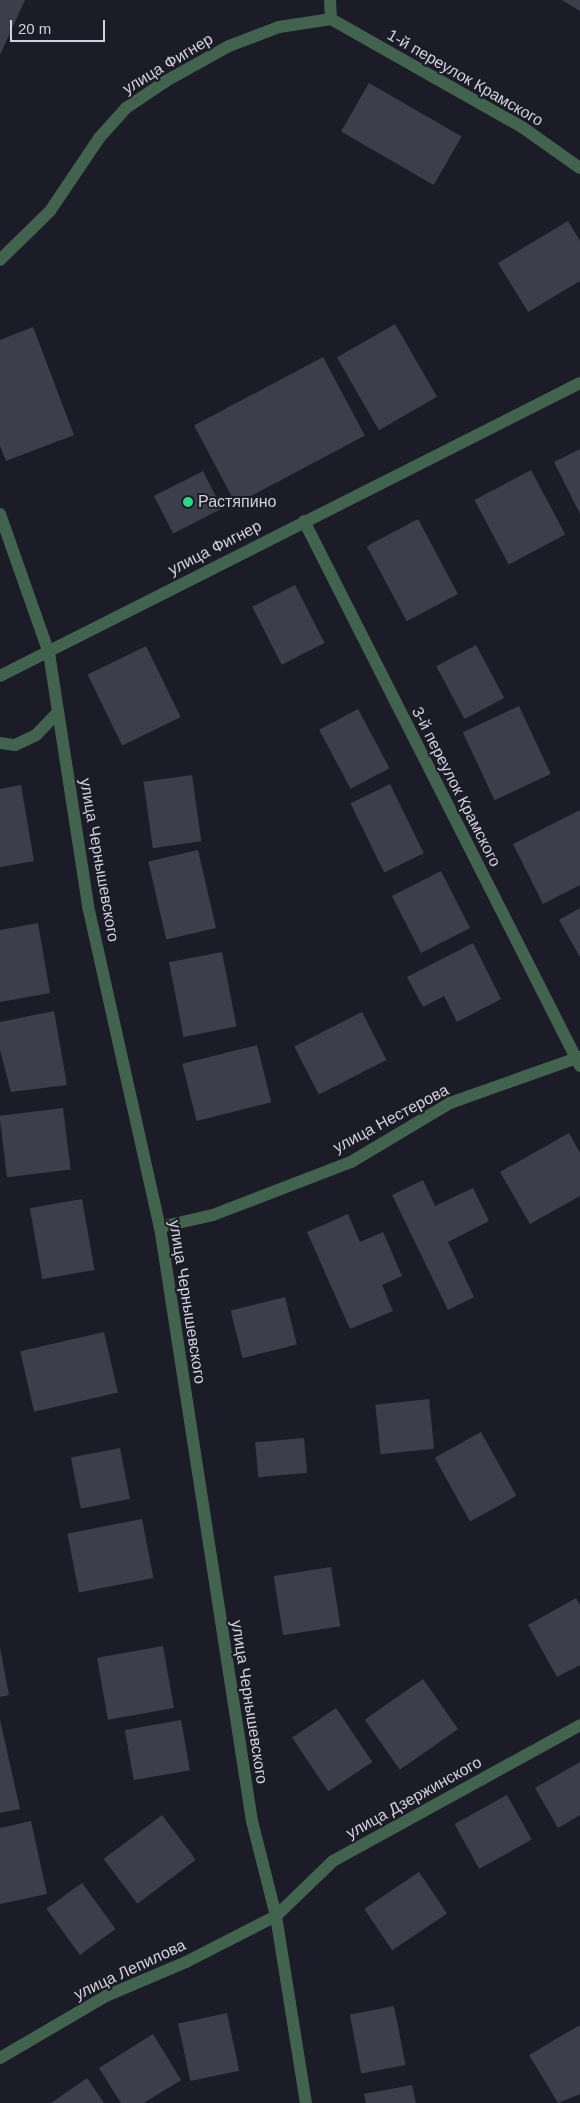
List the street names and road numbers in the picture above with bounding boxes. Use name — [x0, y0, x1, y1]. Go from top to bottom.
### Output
street label: 1-й переулок Крамского — [384, 25, 546, 131]
street label: улица Фигнер — [119, 30, 217, 98]
street label: улица Фигнер — [165, 516, 265, 580]
street label: 3-й переулок Крамского — [407, 704, 505, 870]
street label: улица Чернышевского — [75, 777, 123, 943]
street label: улица Нестерова — [330, 1080, 452, 1158]
street label: улица Чернышевского — [165, 1219, 209, 1385]
street label: улица Чернышевского — [227, 1619, 271, 1785]
street label: улица Дзержинского — [343, 1753, 485, 1843]
street label: улица Лепилова — [71, 1936, 189, 2004]

